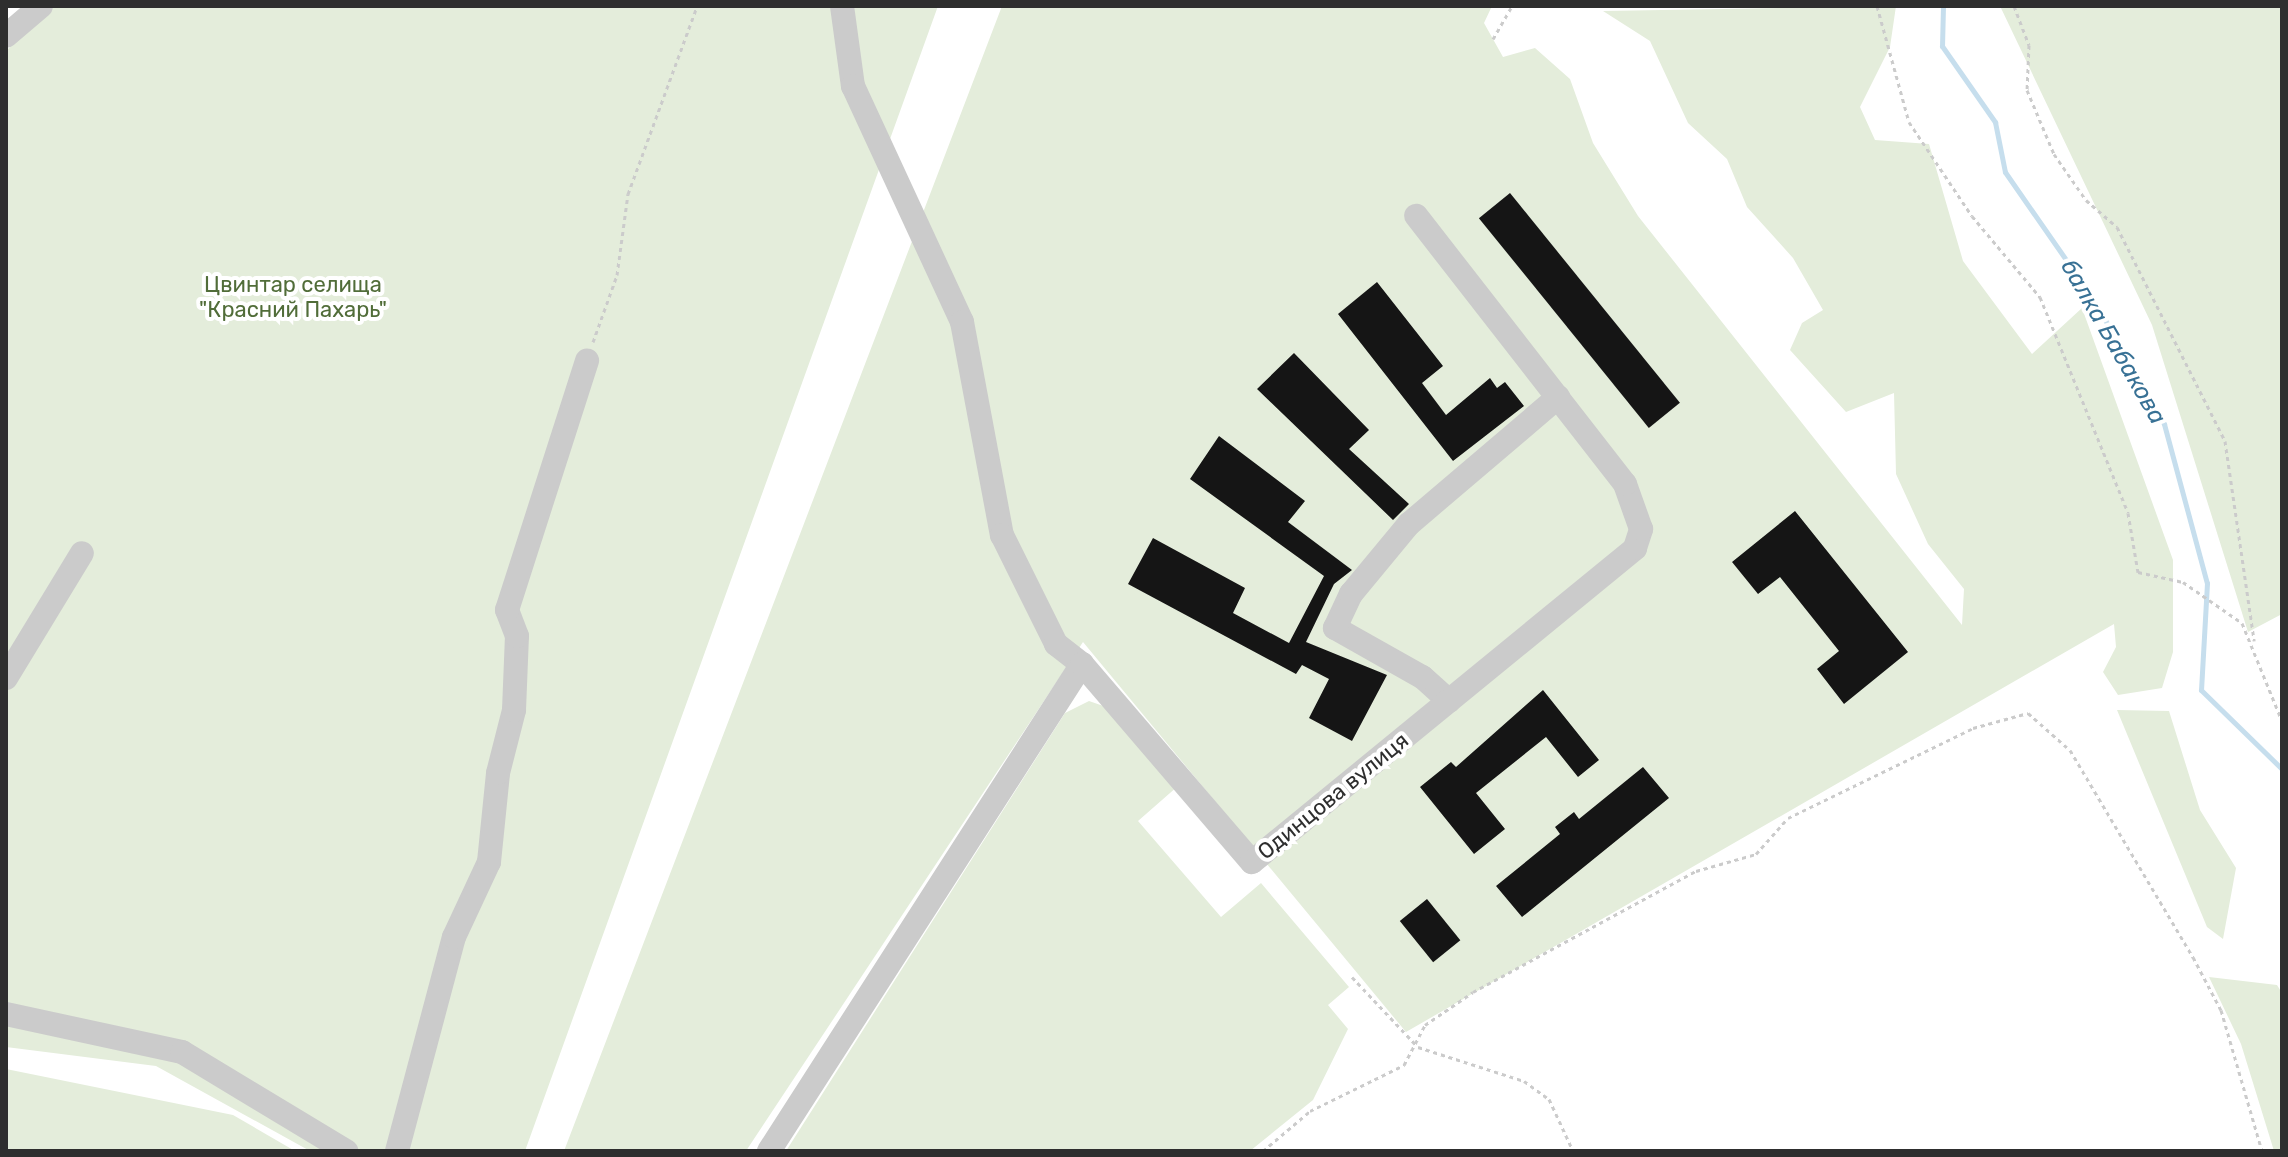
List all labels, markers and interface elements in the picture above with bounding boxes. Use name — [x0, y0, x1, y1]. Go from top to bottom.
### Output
water label: балка Бабакова — [2054, 255, 2172, 429]
park label: Цвинтар селища "Красний Пахарь" — [199, 271, 387, 322]
street label: Одинцова вулиця — [1252, 727, 1414, 865]

